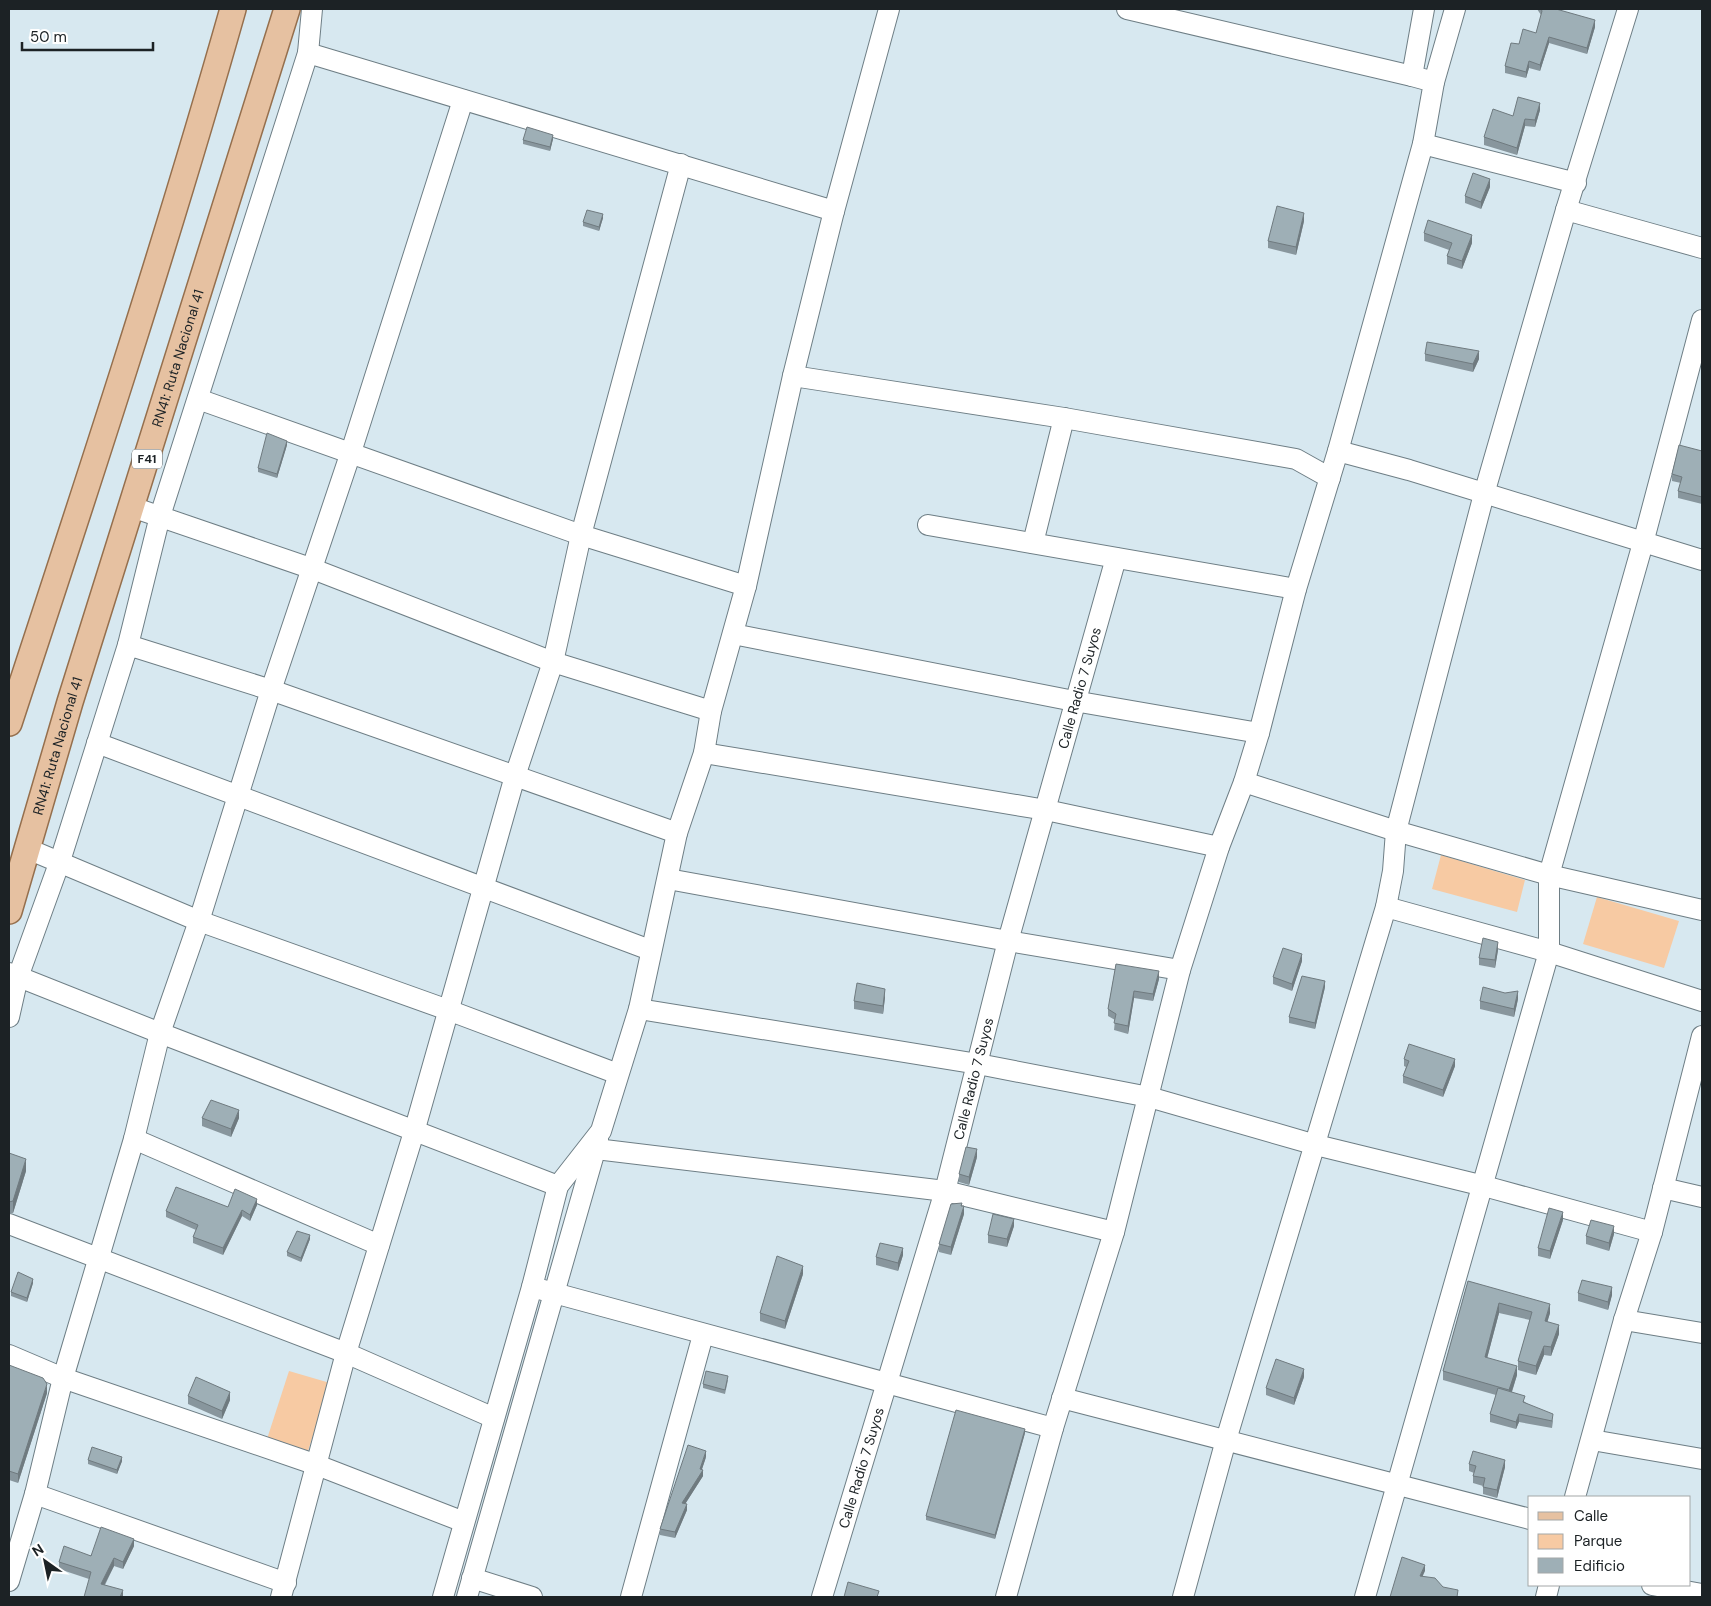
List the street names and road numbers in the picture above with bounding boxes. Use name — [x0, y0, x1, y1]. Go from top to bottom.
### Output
street label: RN41: Ruta Nacional 41 — [148, 287, 208, 429]
road number: F41 — [132, 449, 162, 468]
street label: Calle Radio 7 Suyos — [1054, 625, 1105, 751]
street label: RN41: Ruta Nacional 41 — [29, 675, 86, 817]
street label: Calle Radio 7 Suyos — [949, 1016, 997, 1142]
street label: Calle Radio 7 Suyos — [834, 1405, 888, 1530]

